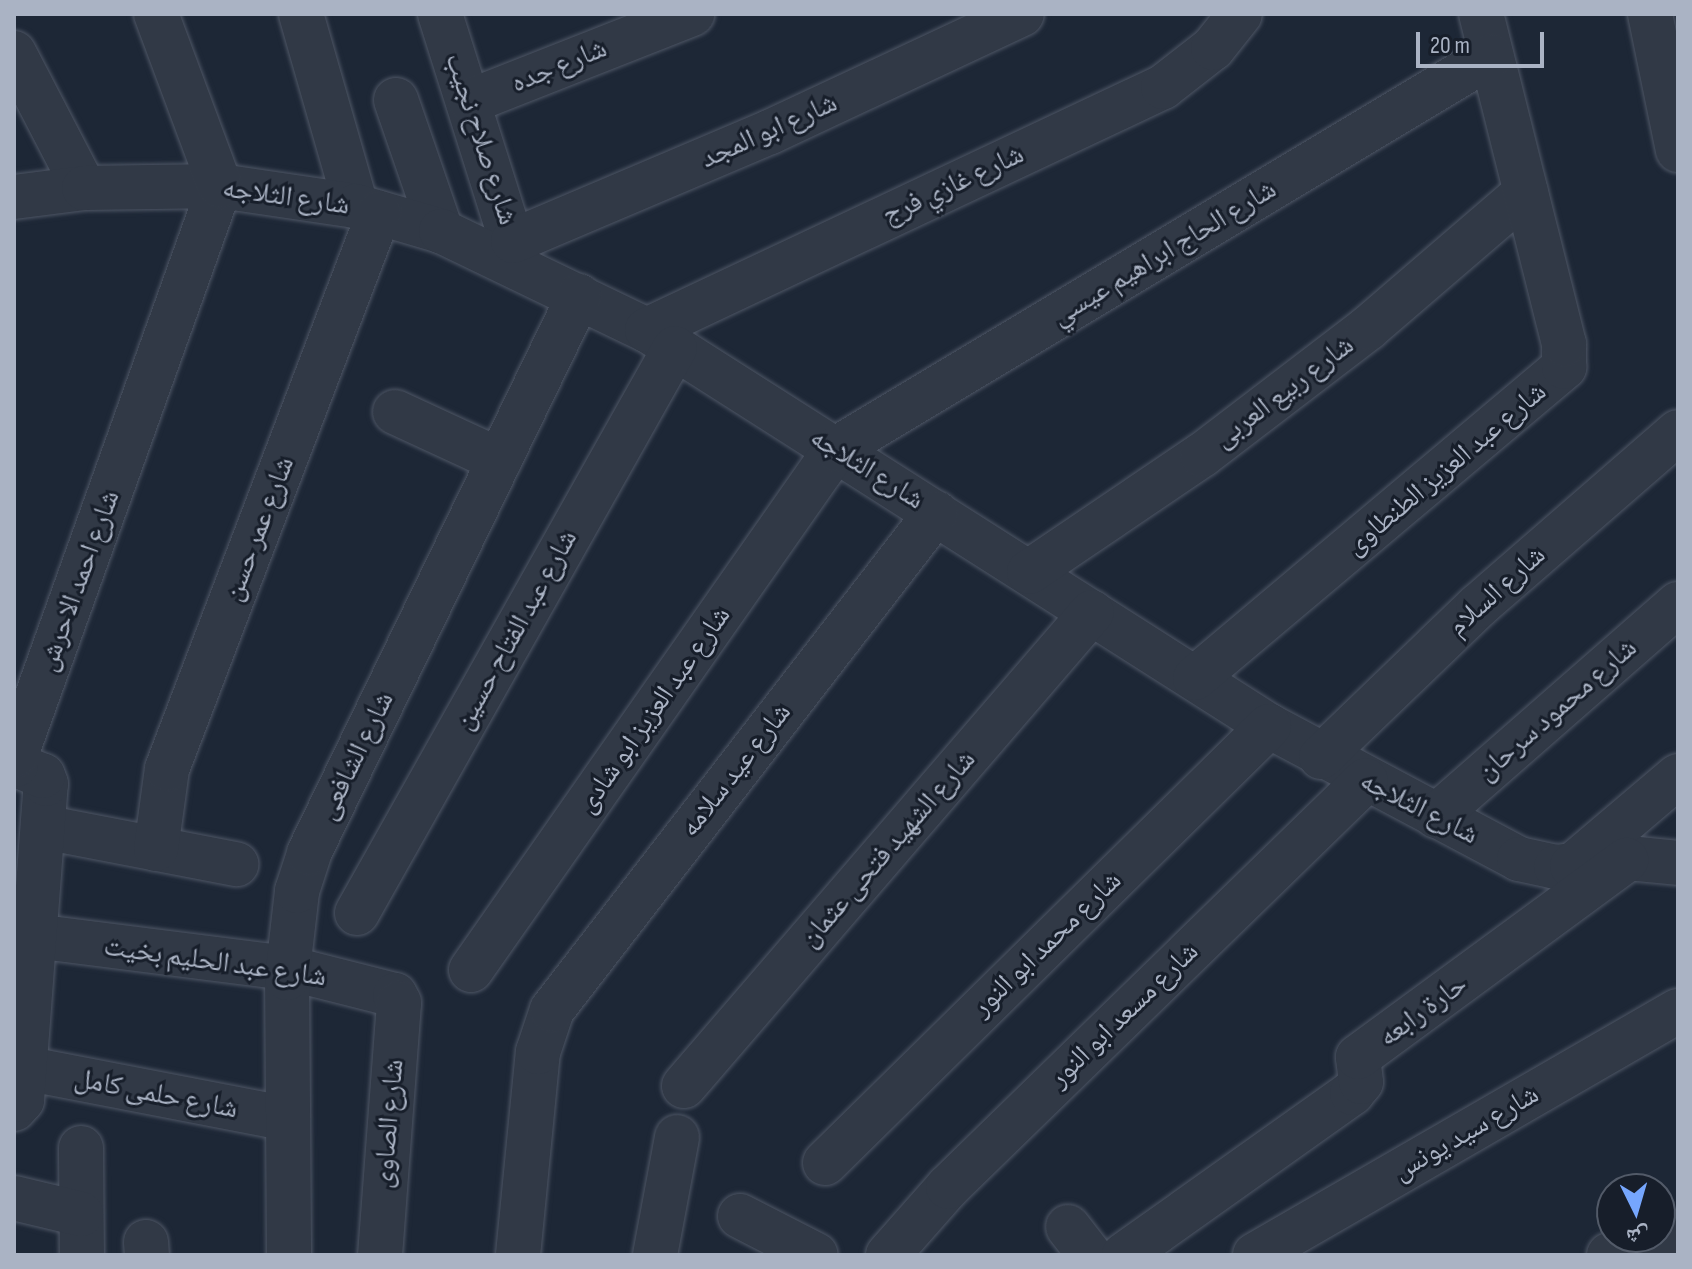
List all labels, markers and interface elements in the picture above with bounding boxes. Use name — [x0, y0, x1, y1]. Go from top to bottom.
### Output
scale bar — [1420, 16, 1548, 66]
text: 20 m — [1430, 31, 1470, 60]
street label: شارع جده — [506, 32, 612, 100]
street label: شارع صلاح نجيب — [437, 49, 525, 229]
street label: شارع ابو المجد — [696, 86, 842, 176]
street label: شارع غازي فرج — [877, 138, 1029, 232]
street label: شارع الثلاجه — [220, 171, 352, 223]
street label: شارع الحاج ابراهيم عيسي — [1046, 173, 1282, 333]
street label: شارع ربيع العربى — [1207, 328, 1361, 456]
street label: شارع عبد العزيز الطنطاوى — [1339, 375, 1553, 563]
street label: شارع الثلاجه — [804, 421, 930, 517]
street label: شارع عمر حسن — [216, 452, 302, 606]
street label: شارع احمد الاحرش — [31, 486, 127, 676]
street label: شارع عبد الفتاح حسين — [447, 524, 585, 736]
street label: شارع السلام — [1441, 538, 1553, 644]
street label: شارع عبد العزيز ابو شادى — [570, 600, 738, 820]
street label: شارع محمود سرحان — [1470, 631, 1644, 789]
street label: شارع الشافعى — [311, 686, 401, 826]
street label: شارع عيد سلامه — [673, 696, 799, 844]
street label: شارع الشهيد فتحى عثمان — [793, 743, 983, 955]
street label: شارع الثلاجه — [1354, 764, 1484, 852]
street label: شارع محمد ابو النور — [965, 864, 1129, 1024]
street label: شارع عبد الحليم بخيت — [102, 930, 328, 994]
street label: شارع مسعد ابو النور — [1042, 935, 1206, 1095]
street label: حارة رابعه — [1372, 968, 1474, 1054]
street label: شارع الصاوى — [367, 1058, 411, 1190]
street label: شارع حلمى كامل — [72, 1062, 240, 1126]
street label: شارع سيد يونس — [1387, 1078, 1545, 1188]
north arrow — [1596, 1173, 1676, 1253]
text: ش — [1625, 1221, 1651, 1250]

